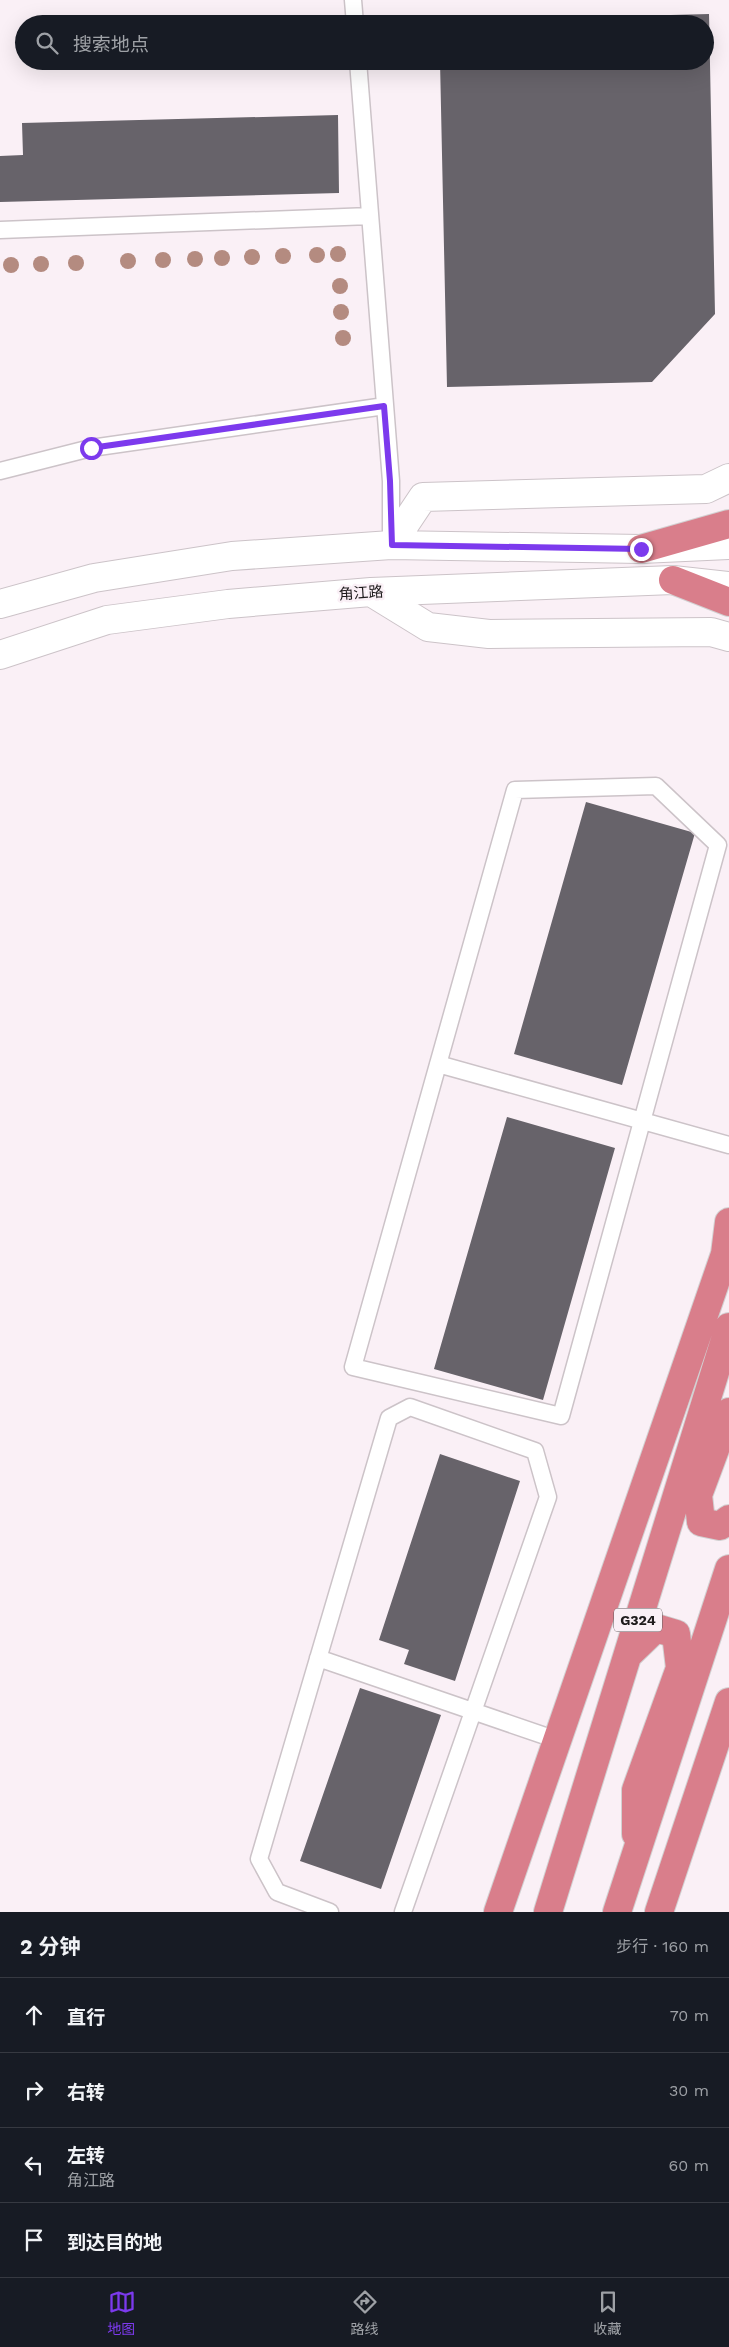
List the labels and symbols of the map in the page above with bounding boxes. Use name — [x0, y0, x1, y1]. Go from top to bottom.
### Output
route start — [80, 437, 103, 460]
route end — [630, 538, 653, 561]
street label: 角江路 — [338, 582, 384, 604]
road number: G324 — [614, 1608, 662, 1632]

